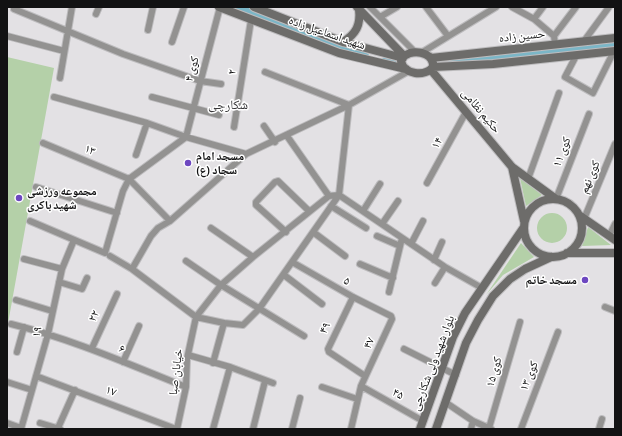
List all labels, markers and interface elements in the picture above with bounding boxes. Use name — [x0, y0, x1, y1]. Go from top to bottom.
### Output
street label: شهید اسماعیل زاده — [287, 13, 367, 53]
street label: حسین زاده — [498, 26, 546, 46]
street label: کوی ۴ — [182, 55, 202, 83]
street label: ۲ — [224, 68, 240, 76]
street label: حکیم نظامی — [458, 86, 504, 136]
district label: شکارچی — [208, 97, 248, 113]
street label: ۱۴ — [428, 135, 446, 151]
street label: کوی ۱۱ — [550, 135, 574, 169]
street label: ۱۳ — [82, 141, 98, 159]
place label: مسجد امام سجاد (ع) — [196, 149, 244, 177]
marker: مسجد امام سجاد (ع) — [183, 158, 193, 168]
street label: کوی نهم — [577, 158, 603, 196]
place label: مجموعه ورزشی شهید باکری — [27, 184, 97, 212]
marker: مجموعه ورزشی شهید باکری — [14, 193, 24, 203]
street label: ۵ — [341, 273, 353, 289]
place label: مسجد خاتم — [525, 273, 577, 287]
marker: مسجد خاتم — [580, 275, 590, 285]
street label: ۲۲ — [85, 308, 103, 324]
street label: بلوار شهید ولی شکارچی — [408, 313, 458, 413]
street label: ۴۹ — [316, 320, 334, 336]
street label: ۱۹ — [29, 325, 45, 339]
street label: ۴۷ — [360, 335, 378, 351]
street label: ۶ — [117, 341, 127, 357]
street label: خیابان صبا — [166, 348, 186, 396]
street label: کوی ۱۵ — [483, 355, 505, 389]
street label: کوی ۱۳ — [517, 359, 541, 393]
street label: ۱۷ — [103, 382, 119, 400]
street label: ۴۵ — [390, 385, 406, 403]

